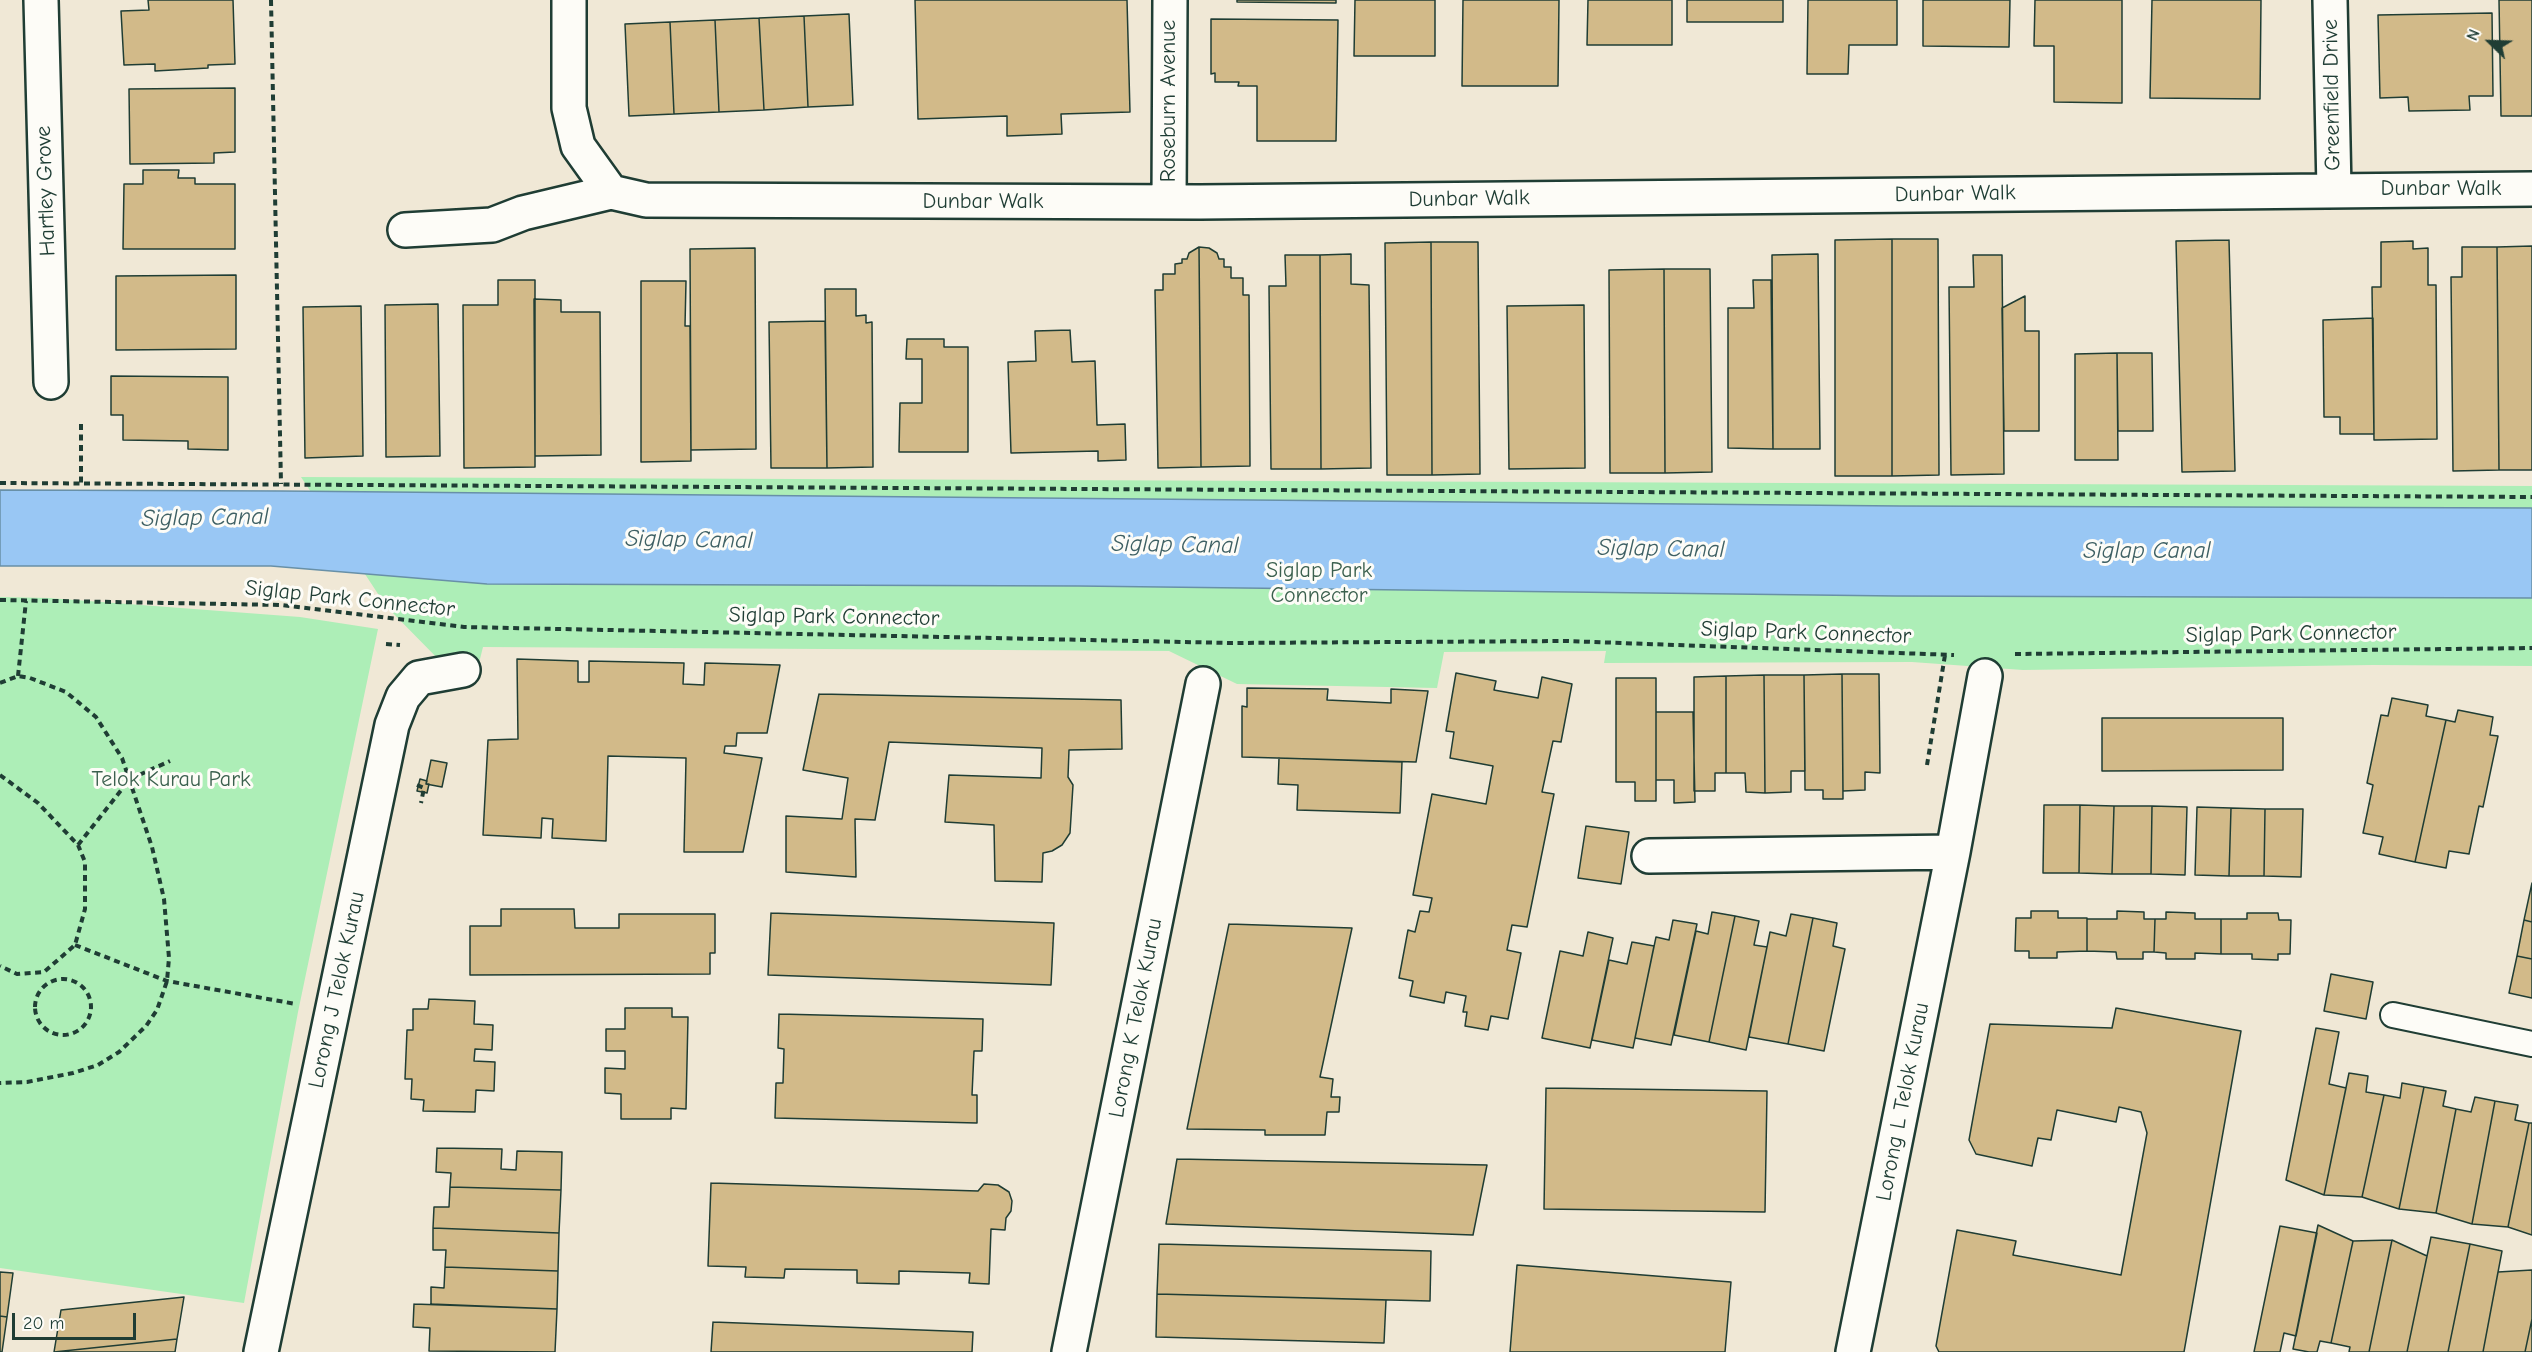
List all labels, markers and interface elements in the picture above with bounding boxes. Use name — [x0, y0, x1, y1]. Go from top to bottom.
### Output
north arrow — [2460, 12, 2520, 72]
street label: Greenfield Drive — [2317, 19, 2347, 171]
street label: Roseburn Avenue — [1156, 20, 1182, 182]
text: N — [2463, 27, 2484, 43]
street label: Hartley Grove — [31, 125, 61, 257]
street label: Dunbar Walk — [2381, 176, 2501, 202]
street label: Dunbar Walk — [1894, 180, 2016, 208]
street label: Dunbar Walk — [1408, 185, 1530, 213]
street label: Dunbar Walk — [923, 189, 1043, 215]
water label: Siglap Canal — [141, 502, 269, 534]
water label: Siglap Canal — [625, 524, 753, 556]
water label: Siglap Canal — [1111, 529, 1239, 561]
water label: Siglap Canal — [1597, 533, 1725, 565]
water label: Siglap Canal — [2083, 537, 2211, 565]
park label: Siglap Park Connector — [1266, 558, 1372, 610]
street label: Siglap Park Connector — [244, 575, 456, 623]
street label: Siglap Park Connector — [728, 602, 940, 632]
street label: Siglap Park Connector — [1700, 616, 1912, 650]
street label: Siglap Park Connector — [2185, 619, 2397, 649]
park label: Telok Kurau Park — [91, 767, 251, 793]
street label: Lorong J Telok Kurau — [303, 889, 371, 1091]
street label: Lorong K Telok Kurau — [1104, 916, 1168, 1120]
street label: Lorong L Telok Kurau — [1871, 1001, 1935, 1203]
scale bar — [15, 1301, 140, 1339]
text: 20 m — [23, 1313, 64, 1334]

